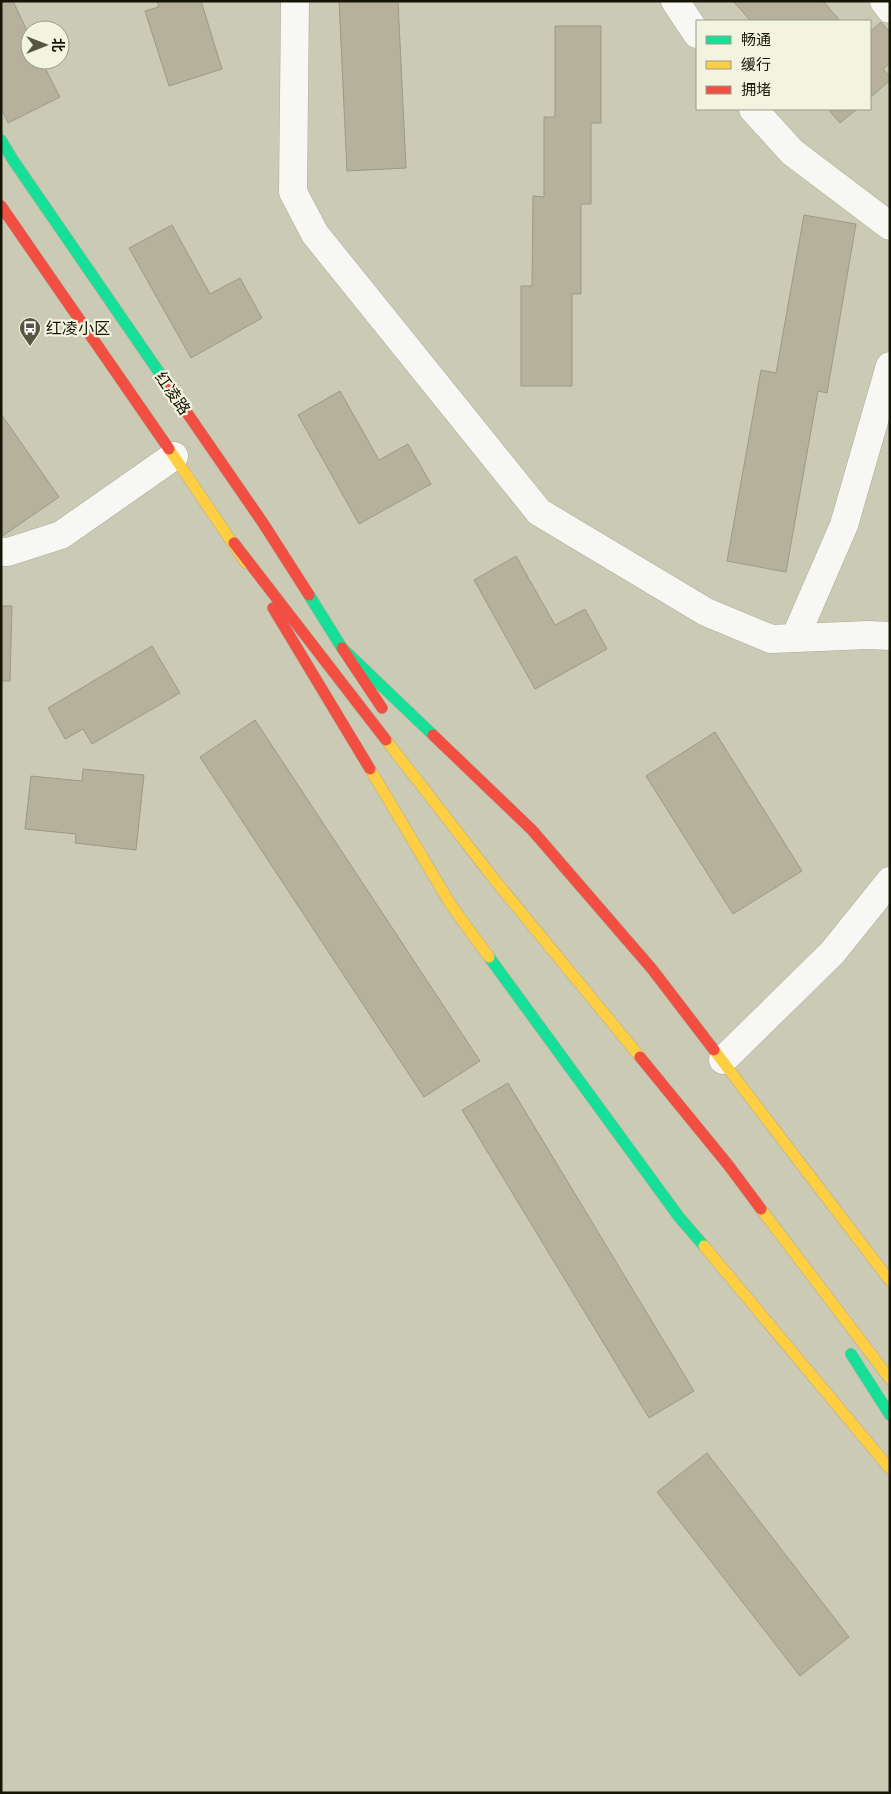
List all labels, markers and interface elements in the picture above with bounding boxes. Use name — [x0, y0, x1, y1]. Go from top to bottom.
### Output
north arrow — [20, 20, 70, 70]
legend — [696, 20, 871, 110]
text: 畅通 — [741, 29, 771, 50]
text: 北 — [48, 38, 68, 52]
text: 缓行 — [741, 54, 771, 75]
text: 拥堵 — [741, 79, 771, 100]
bus stop icon: 红凌小区 — [18, 316, 42, 347]
place label: 红凌小区 — [46, 317, 110, 340]
street label: 红凌路 — [149, 367, 196, 420]

